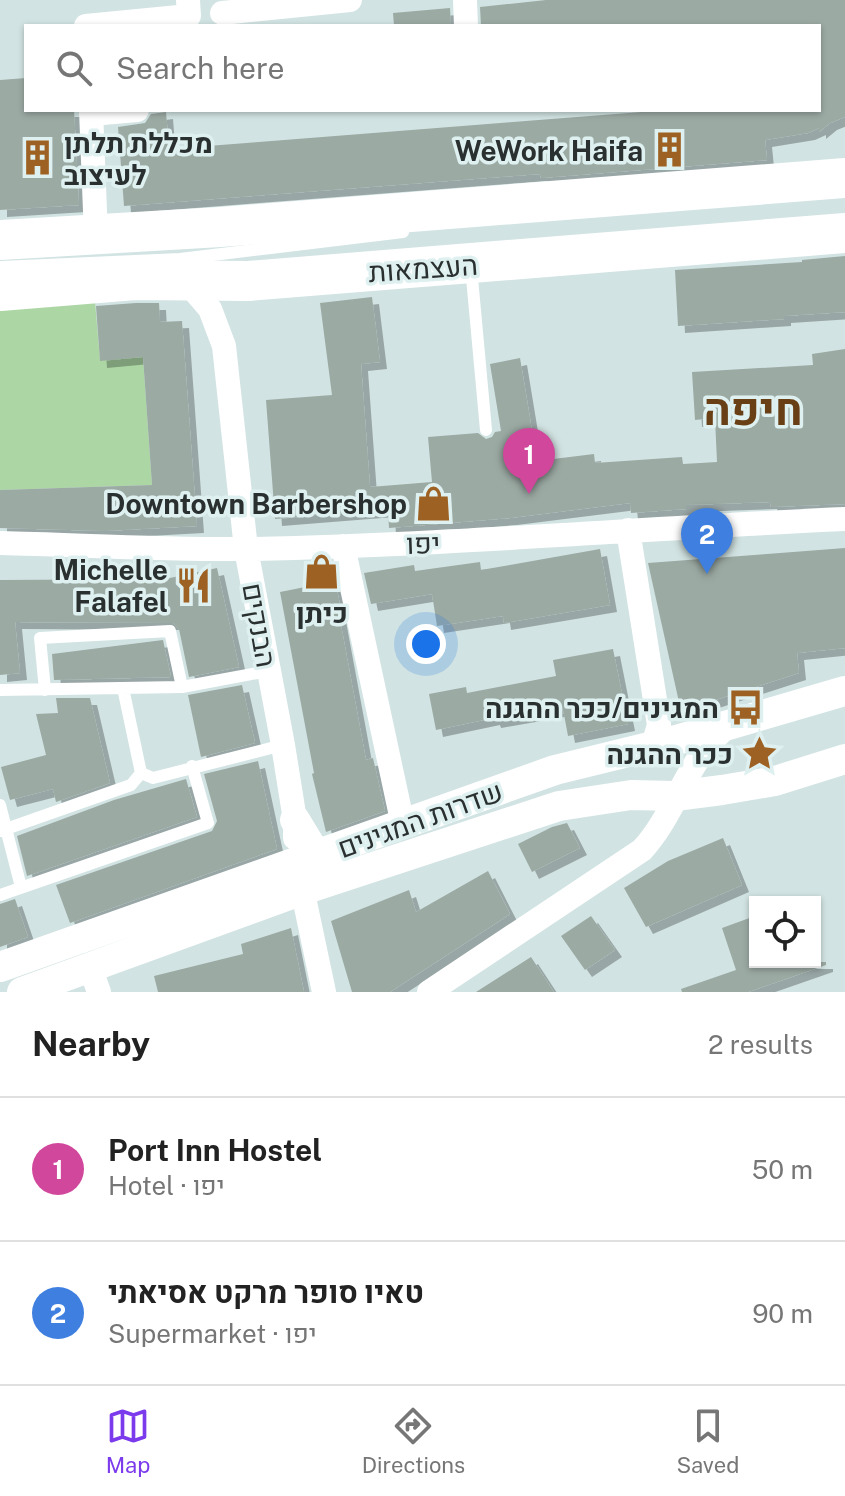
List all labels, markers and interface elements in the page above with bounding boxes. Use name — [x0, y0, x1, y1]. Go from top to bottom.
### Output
search box — [24, 24, 821, 112]
icon: search — [52, 46, 96, 90]
text: Search here — [116, 50, 284, 86]
place label: מכללת תלתן לעיצוב — [64, 126, 213, 191]
building icon: WeWork Haifa — [650, 131, 688, 169]
place label: WeWork Haifa — [455, 134, 643, 167]
building icon: מכללת תלתן לעיצוב — [19, 139, 57, 177]
street label: העצמאות — [367, 248, 479, 288]
district label: חיפה — [703, 383, 803, 435]
pin: 1 — [503, 428, 555, 494]
shop icon: Downtown Barbershop — [414, 484, 452, 522]
place label: Downtown Barbershop — [105, 487, 407, 520]
pin: 2 — [681, 508, 733, 574]
street label: יפו — [405, 526, 441, 560]
place label: Michelle Falafel — [54, 553, 168, 618]
shop icon: כיתן — [303, 553, 341, 591]
restaurant icon: Michelle Falafel — [175, 566, 213, 604]
street label: הבנקים — [236, 580, 284, 670]
place label: כיתן — [296, 596, 348, 629]
your location — [406, 624, 446, 664]
bus stop icon: המגינים/ככר ההגנה — [726, 688, 764, 726]
place label: המגינים/ככר ההגנה — [485, 691, 719, 724]
place icon: ככר ההגנה — [740, 734, 778, 772]
place label: ככר ההגנה — [606, 737, 733, 770]
street label: שדרות המגינים — [333, 774, 507, 864]
map controls — [749, 896, 821, 968]
button: locate — [749, 896, 821, 968]
text: Nearby — [32, 1024, 150, 1064]
text: 2 results — [708, 1029, 813, 1060]
text: Port Inn Hostel — [108, 1132, 322, 1168]
text: 1 — [52, 1154, 64, 1185]
text: 50 m — [752, 1154, 813, 1185]
text: Hotel · יפו — [108, 1170, 224, 1201]
text: טאיו סופר מרקט אסיאתי — [108, 1274, 424, 1310]
text: 2 — [50, 1298, 66, 1329]
text: 90 m — [752, 1298, 813, 1329]
text: Supermarket · יפו — [108, 1318, 317, 1349]
tab: Map — [106, 1404, 150, 1478]
tab: Directions — [362, 1404, 465, 1478]
tab: Saved — [676, 1404, 739, 1478]

